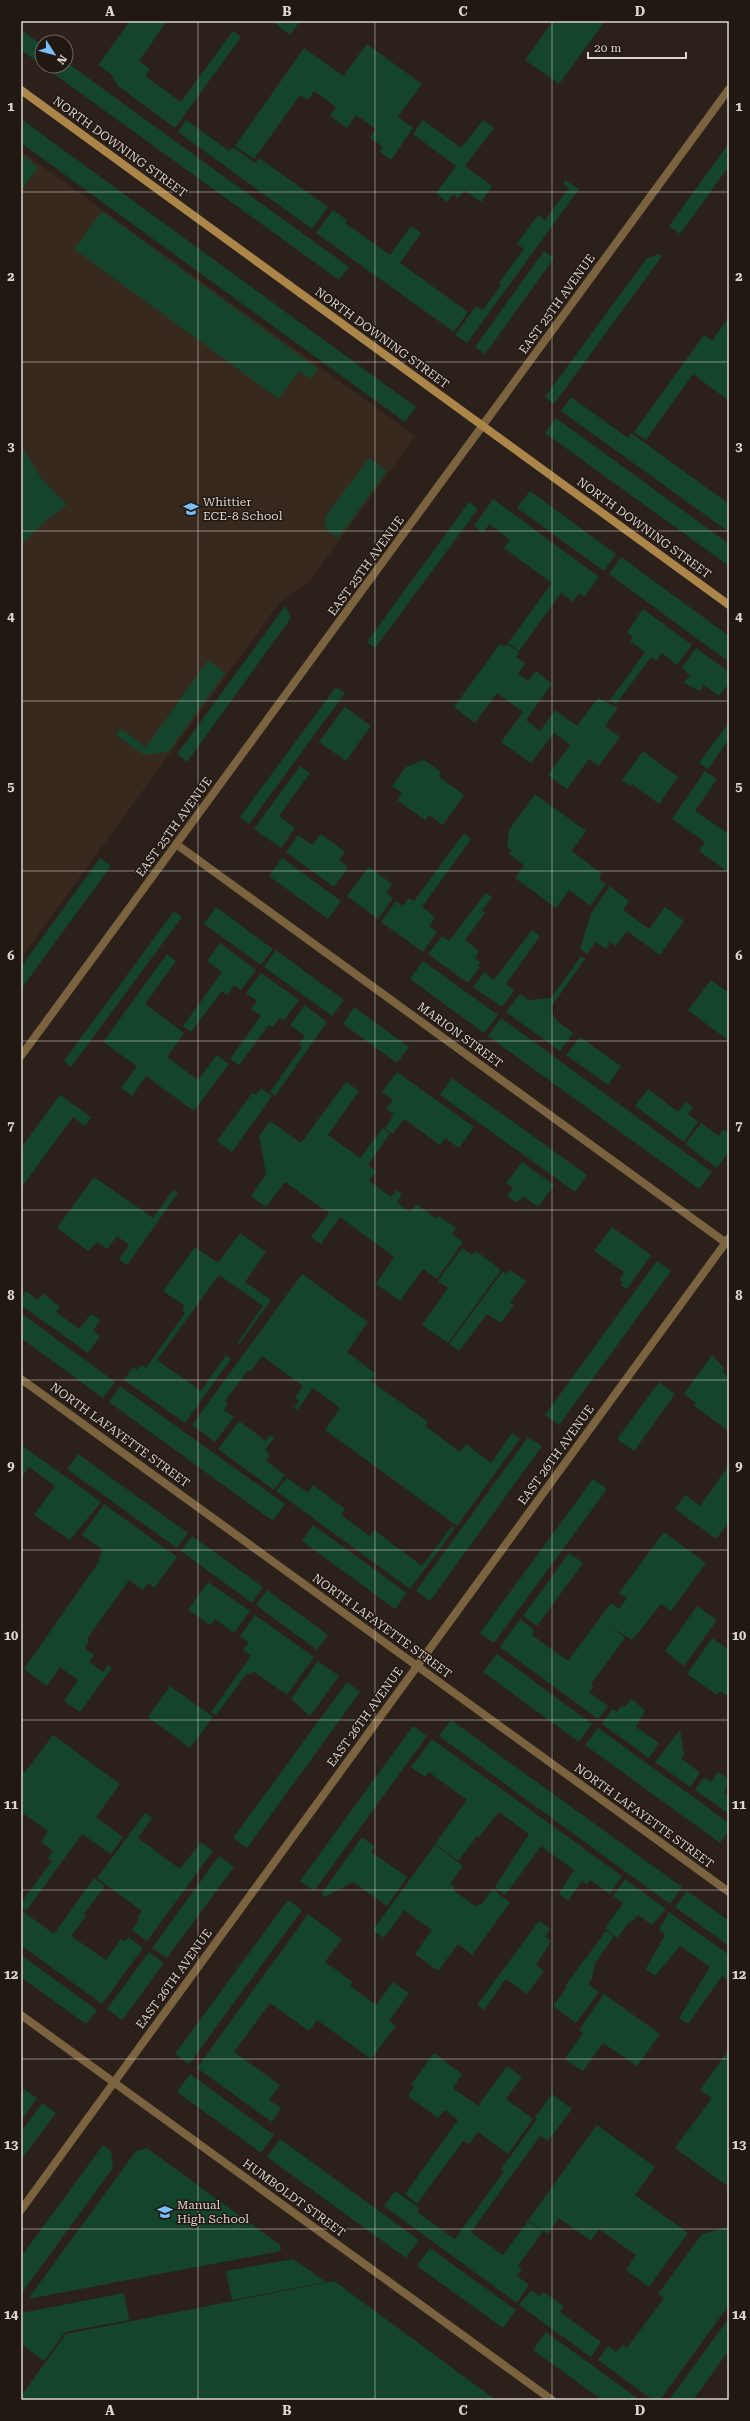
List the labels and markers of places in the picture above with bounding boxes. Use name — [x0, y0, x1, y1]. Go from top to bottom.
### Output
place label: Whittier ECE-8 School — [203, 495, 283, 523]
school or university icon: Whittier ECE-8 School — [182, 500, 200, 518]
place label: Manual High School — [177, 2198, 249, 2226]
school or university icon: Manual High School — [156, 2203, 174, 2221]

